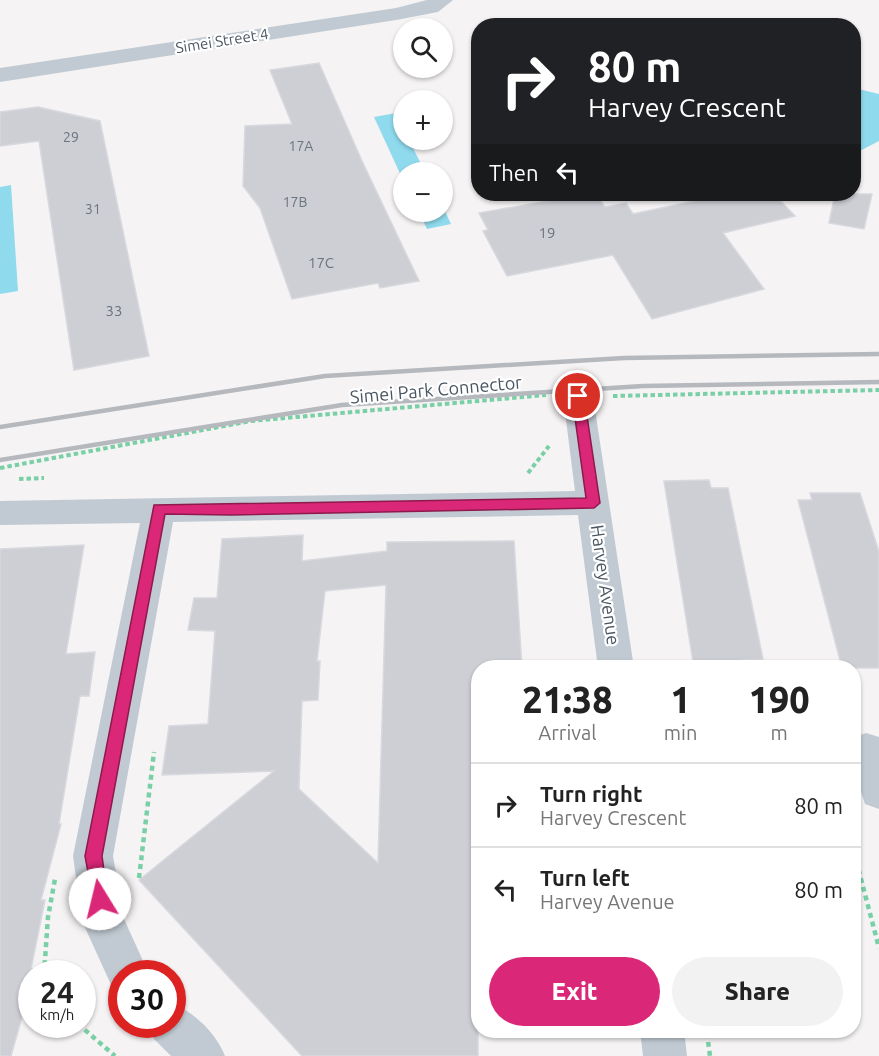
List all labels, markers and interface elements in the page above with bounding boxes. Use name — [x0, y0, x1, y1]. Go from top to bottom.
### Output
map controls — [393, 18, 453, 222]
button: search — [393, 18, 453, 78]
street label: Simei Street 4 — [174, 25, 269, 56]
icon: right — [489, 42, 567, 120]
text: 80 m — [588, 43, 682, 90]
button: + — [393, 90, 453, 150]
text: Harvey Crescent — [588, 92, 786, 122]
house number: 29 — [63, 129, 79, 145]
house number: 17A — [289, 138, 313, 154]
icon: left — [551, 156, 584, 189]
text: Then — [489, 160, 539, 185]
button: − — [393, 162, 453, 222]
house number: 17B — [283, 194, 307, 210]
house number: 31 — [85, 201, 101, 217]
house number: 19 — [539, 224, 555, 241]
house number: 17C — [308, 254, 334, 271]
house number: 33 — [106, 302, 122, 319]
pin — [552, 370, 603, 421]
street label: Simei Park Connector — [349, 372, 523, 406]
icon: arrive — [561, 379, 594, 412]
street label: Harvey Avenue — [588, 523, 624, 646]
text: 21:38 — [522, 679, 612, 720]
text: 1 — [670, 679, 691, 720]
text: 190 — [749, 679, 810, 720]
text: Arrival — [538, 721, 597, 744]
text: min — [664, 721, 697, 744]
text: m — [771, 721, 788, 744]
text: Turn right — [540, 781, 642, 806]
icon: right — [489, 789, 522, 822]
text: 80 m — [794, 793, 843, 818]
text: Harvey Crescent — [540, 806, 686, 829]
text: Turn left — [540, 865, 630, 890]
position arrow — [68, 867, 132, 931]
icon: left — [489, 873, 522, 906]
text: 80 m — [794, 877, 843, 902]
text: Harvey Avenue — [540, 890, 675, 913]
button: Exit — [489, 957, 660, 1026]
button: Share — [672, 957, 843, 1026]
speed limit sign: 30 — [108, 960, 186, 1038]
text: 24 — [40, 975, 74, 1009]
text: km/h — [40, 1006, 74, 1023]

